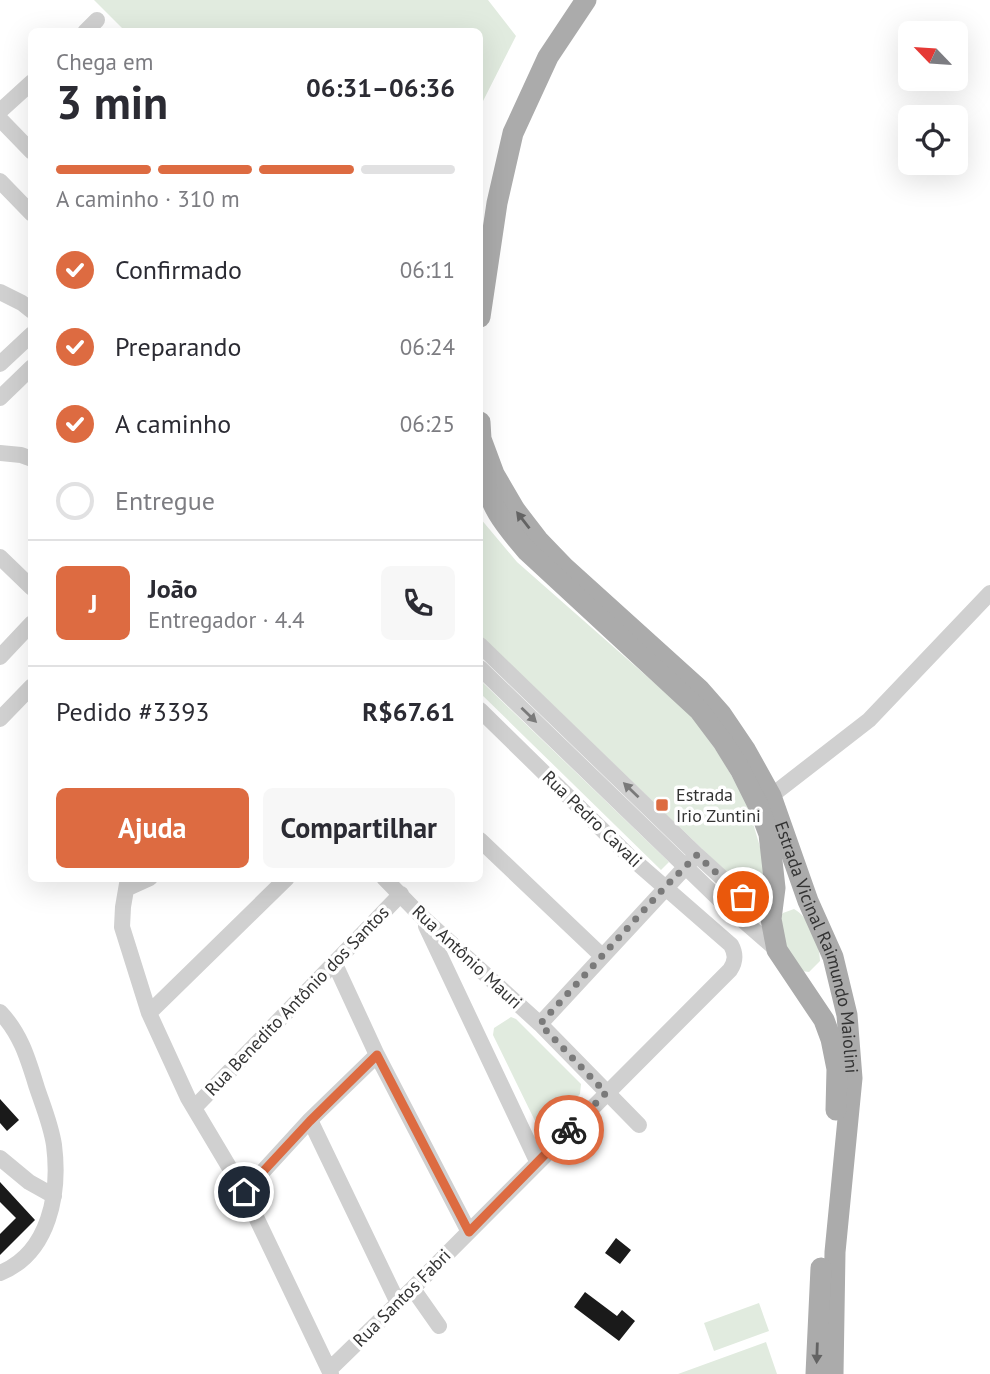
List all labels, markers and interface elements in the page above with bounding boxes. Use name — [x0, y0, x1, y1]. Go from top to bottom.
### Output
north arrow — [898, 21, 968, 91]
map controls — [898, 21, 968, 175]
text: Chega em — [56, 47, 153, 76]
text: 06:31–06:36 — [306, 71, 455, 104]
text: 3 min — [56, 72, 168, 132]
button: locate — [898, 105, 968, 175]
text: A caminho · 310 m — [56, 184, 240, 213]
icon: check — [56, 251, 94, 289]
text: Confirmado — [115, 253, 242, 286]
text: 06:11 — [400, 255, 455, 284]
icon: check — [56, 328, 94, 366]
text: Preparando — [115, 330, 242, 363]
text: 06:24 — [400, 332, 455, 361]
icon: check — [56, 405, 94, 443]
text: A caminho — [115, 407, 231, 440]
text: 06:25 — [400, 409, 455, 438]
text: Entregue — [115, 484, 215, 517]
one-way arrow — [516, 512, 531, 530]
button: phone — [381, 566, 455, 640]
text: João — [148, 572, 198, 605]
text: J — [89, 587, 97, 620]
text: Entregador · 4.4 — [148, 605, 305, 634]
text: Pedido #3393 — [56, 695, 209, 728]
text: R$67.61 — [362, 695, 455, 728]
one-way arrow — [520, 706, 537, 722]
street label: Rua Pedro Cavali — [538, 765, 647, 872]
one-way arrow — [622, 781, 639, 798]
place label: Estrada Irio Zuntini — [676, 783, 761, 827]
button: Ajuda — [56, 788, 249, 868]
button: Compartilhar — [263, 788, 455, 868]
marker: Estrada Irio Zuntini — [654, 797, 670, 813]
street label: Estrada Vicinal Raimundo Maiolini — [770, 818, 864, 1074]
pin — [713, 867, 773, 927]
icon: bag — [724, 878, 762, 916]
street label: Rua Antônio Mauri — [407, 900, 527, 1014]
street label: Rua Benedito Antônio dos Santos — [200, 901, 394, 1100]
courier — [534, 1095, 604, 1165]
icon: bike — [550, 1111, 588, 1149]
pin — [214, 1162, 274, 1222]
icon: home — [225, 1173, 263, 1211]
street label: Rua Santos Fabri — [348, 1244, 455, 1351]
one-way arrow — [812, 1343, 823, 1365]

